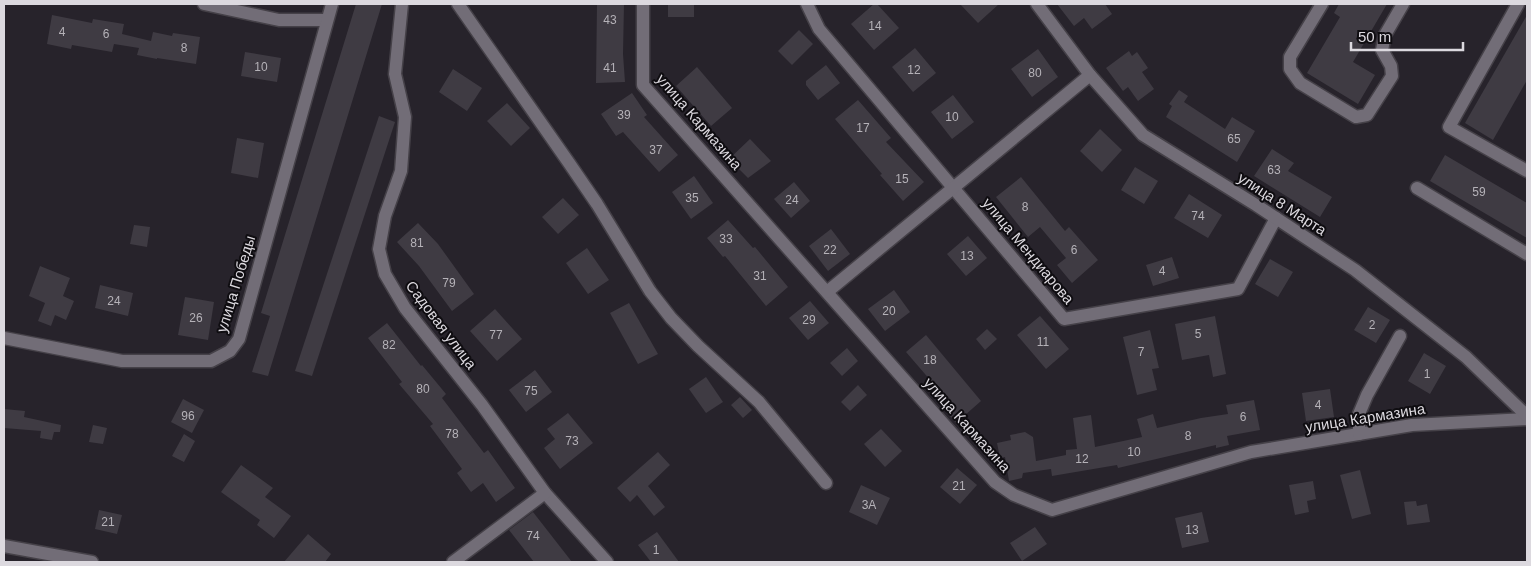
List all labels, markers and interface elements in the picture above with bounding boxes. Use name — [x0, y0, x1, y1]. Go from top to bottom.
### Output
house number: 43 — [603, 13, 617, 27]
house number: 14 — [868, 19, 882, 33]
scale bar — [1351, 20, 1464, 52]
house number: 4 — [59, 25, 66, 39]
house number: 6 — [103, 27, 110, 41]
text: 50 m — [1358, 28, 1391, 45]
house number: 8 — [181, 41, 188, 55]
house number: 10 — [254, 60, 268, 74]
house number: 41 — [603, 61, 617, 75]
house number: 12 — [907, 63, 921, 77]
house number: 80 — [1028, 66, 1042, 80]
street label: улица Кармазина — [653, 70, 746, 173]
house number: 39 — [617, 108, 631, 122]
house number: 10 — [945, 110, 959, 124]
house number: 17 — [856, 121, 870, 135]
house number: 65 — [1227, 132, 1241, 146]
house number: 37 — [649, 143, 663, 157]
house number: 63 — [1267, 163, 1281, 177]
street label: улица 8 Марта — [1235, 169, 1330, 239]
house number: 15 — [895, 172, 909, 186]
house number: 59 — [1472, 185, 1486, 199]
house number: 35 — [685, 191, 699, 205]
house number: 24 — [785, 193, 799, 207]
street label: улица Мендиарова — [979, 194, 1078, 308]
house number: 8 — [1022, 200, 1029, 214]
house number: 74 — [1191, 209, 1205, 223]
house number: 33 — [719, 232, 733, 246]
street label: улица Победы — [213, 233, 258, 334]
house number: 81 — [410, 236, 424, 250]
house number: 22 — [823, 243, 837, 257]
house number: 6 — [1071, 243, 1078, 257]
house number: 13 — [960, 249, 974, 263]
house number: 4 — [1159, 264, 1166, 278]
house number: 31 — [753, 269, 767, 283]
house number: 79 — [442, 276, 456, 290]
street label: Садовая улица — [403, 277, 481, 373]
house number: 24 — [107, 294, 121, 308]
house number: 20 — [882, 304, 896, 318]
house number: 26 — [189, 311, 203, 325]
house number: 29 — [802, 313, 816, 327]
house number: 2 — [1369, 318, 1376, 332]
house number: 5 — [1195, 327, 1202, 341]
house number: 77 — [489, 328, 503, 342]
house number: 11 — [1037, 335, 1050, 349]
house number: 82 — [382, 338, 396, 352]
house number: 7 — [1138, 345, 1145, 359]
house number: 18 — [923, 353, 937, 367]
house number: 1 — [1424, 367, 1431, 381]
street label: улица Кармазина — [921, 374, 1015, 476]
house number: 80 — [416, 382, 430, 396]
house number: 75 — [524, 384, 538, 398]
house number: 4 — [1315, 398, 1322, 412]
street label: улица Кармазина — [1304, 400, 1427, 435]
house number: 96 — [181, 409, 195, 423]
house number: 6 — [1240, 410, 1247, 424]
house number: 78 — [445, 427, 459, 441]
house number: 8 — [1185, 429, 1192, 443]
house number: 73 — [565, 434, 579, 448]
house number: 10 — [1127, 445, 1141, 459]
house number: 12 — [1075, 452, 1089, 466]
house number: 21 — [952, 479, 966, 493]
house number: 3А — [862, 498, 876, 512]
house number: 21 — [101, 515, 115, 529]
house number: 13 — [1185, 523, 1199, 537]
house number: 74 — [526, 529, 540, 543]
house number: 1 — [653, 543, 660, 557]

